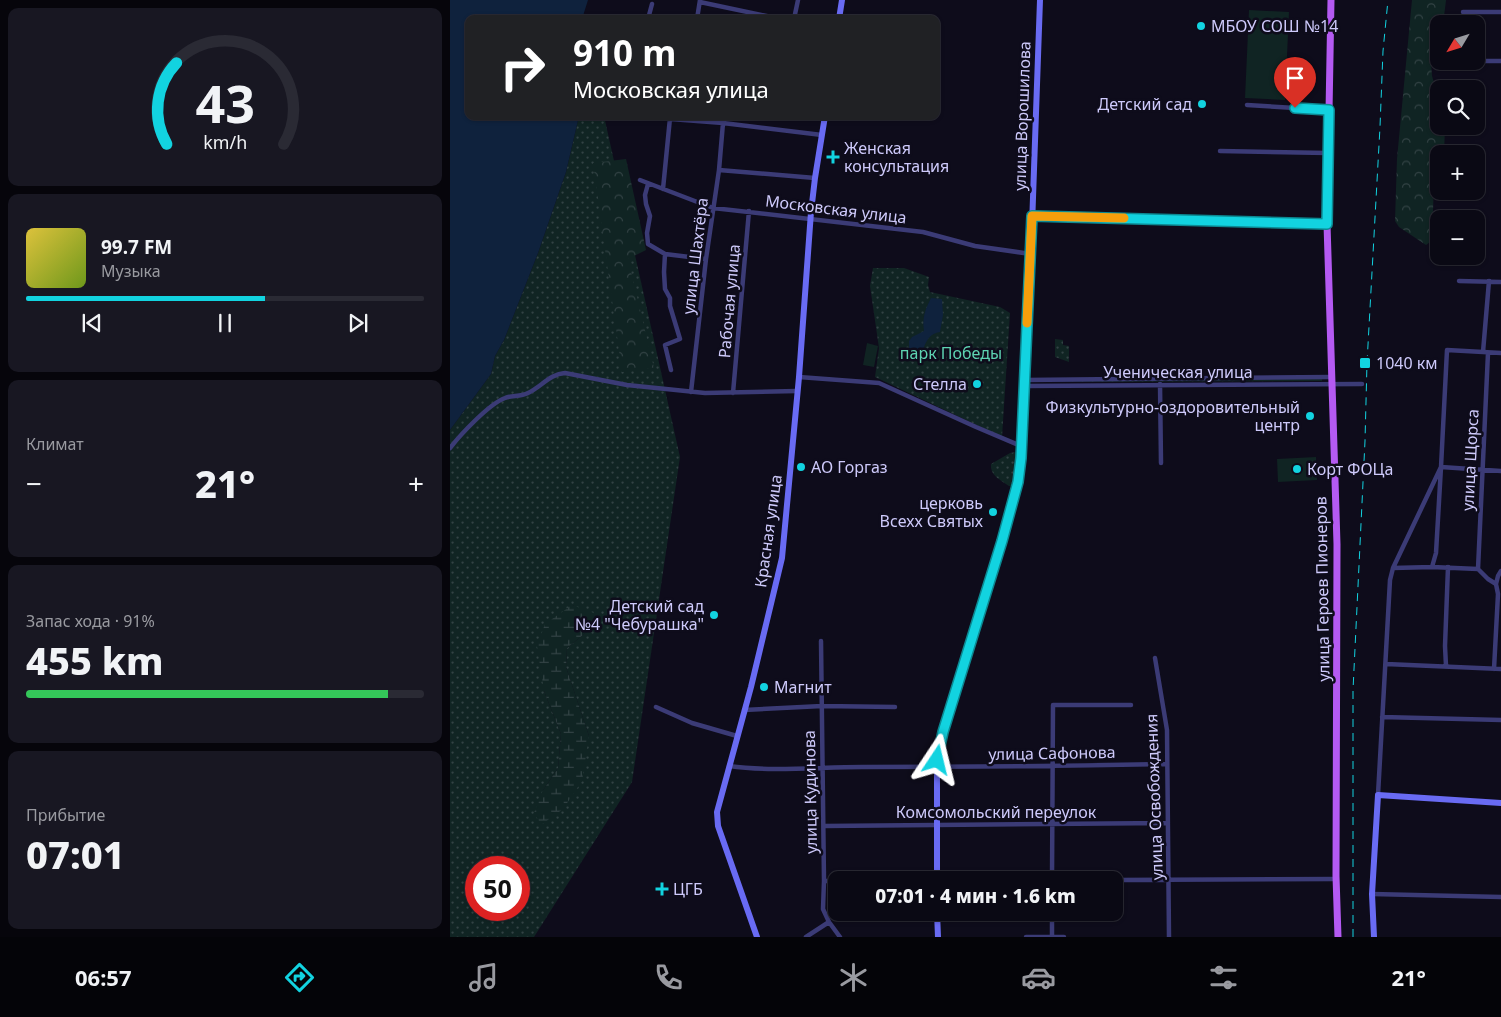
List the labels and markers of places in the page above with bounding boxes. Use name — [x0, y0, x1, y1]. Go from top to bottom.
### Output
place label: МБОУ СОШ №14 — [1211, 15, 1338, 37]
marker: МБОУ СОШ №14 — [1195, 20, 1207, 32]
pin — [1274, 57, 1316, 108]
place label: Детский сад — [1097, 93, 1192, 115]
marker: Детский сад — [1196, 98, 1208, 110]
place label: Женская консультация — [844, 137, 949, 177]
marker: Женская консультация — [826, 150, 840, 164]
place label: 1040 км — [1376, 352, 1438, 374]
marker: 1040 км — [1358, 356, 1372, 370]
place label: Стелла — [913, 373, 967, 395]
marker: Стелла — [971, 378, 983, 390]
place label: Физкультурно-оздоровительный центр — [1046, 396, 1300, 436]
marker: Физкультурно-оздоровительный центр — [1304, 410, 1316, 422]
place label: АО Горгаз — [811, 456, 888, 478]
place label: Корт ФОЦа — [1307, 458, 1393, 480]
marker: АО Горгаз — [795, 461, 807, 473]
marker: Корт ФОЦа — [1291, 463, 1303, 475]
place label: церковь Всехх Святых — [880, 492, 984, 532]
marker: церковь Всехх Святых — [987, 506, 999, 518]
place label: Детский сад №4 "Чебурашка" — [575, 595, 704, 635]
marker: Детский сад №4 "Чебурашка" — [708, 609, 720, 621]
place label: Магнит — [774, 676, 832, 698]
marker: Магнит — [758, 681, 770, 693]
place label: ЦГБ — [673, 878, 703, 900]
marker: ЦГБ — [655, 882, 669, 896]

